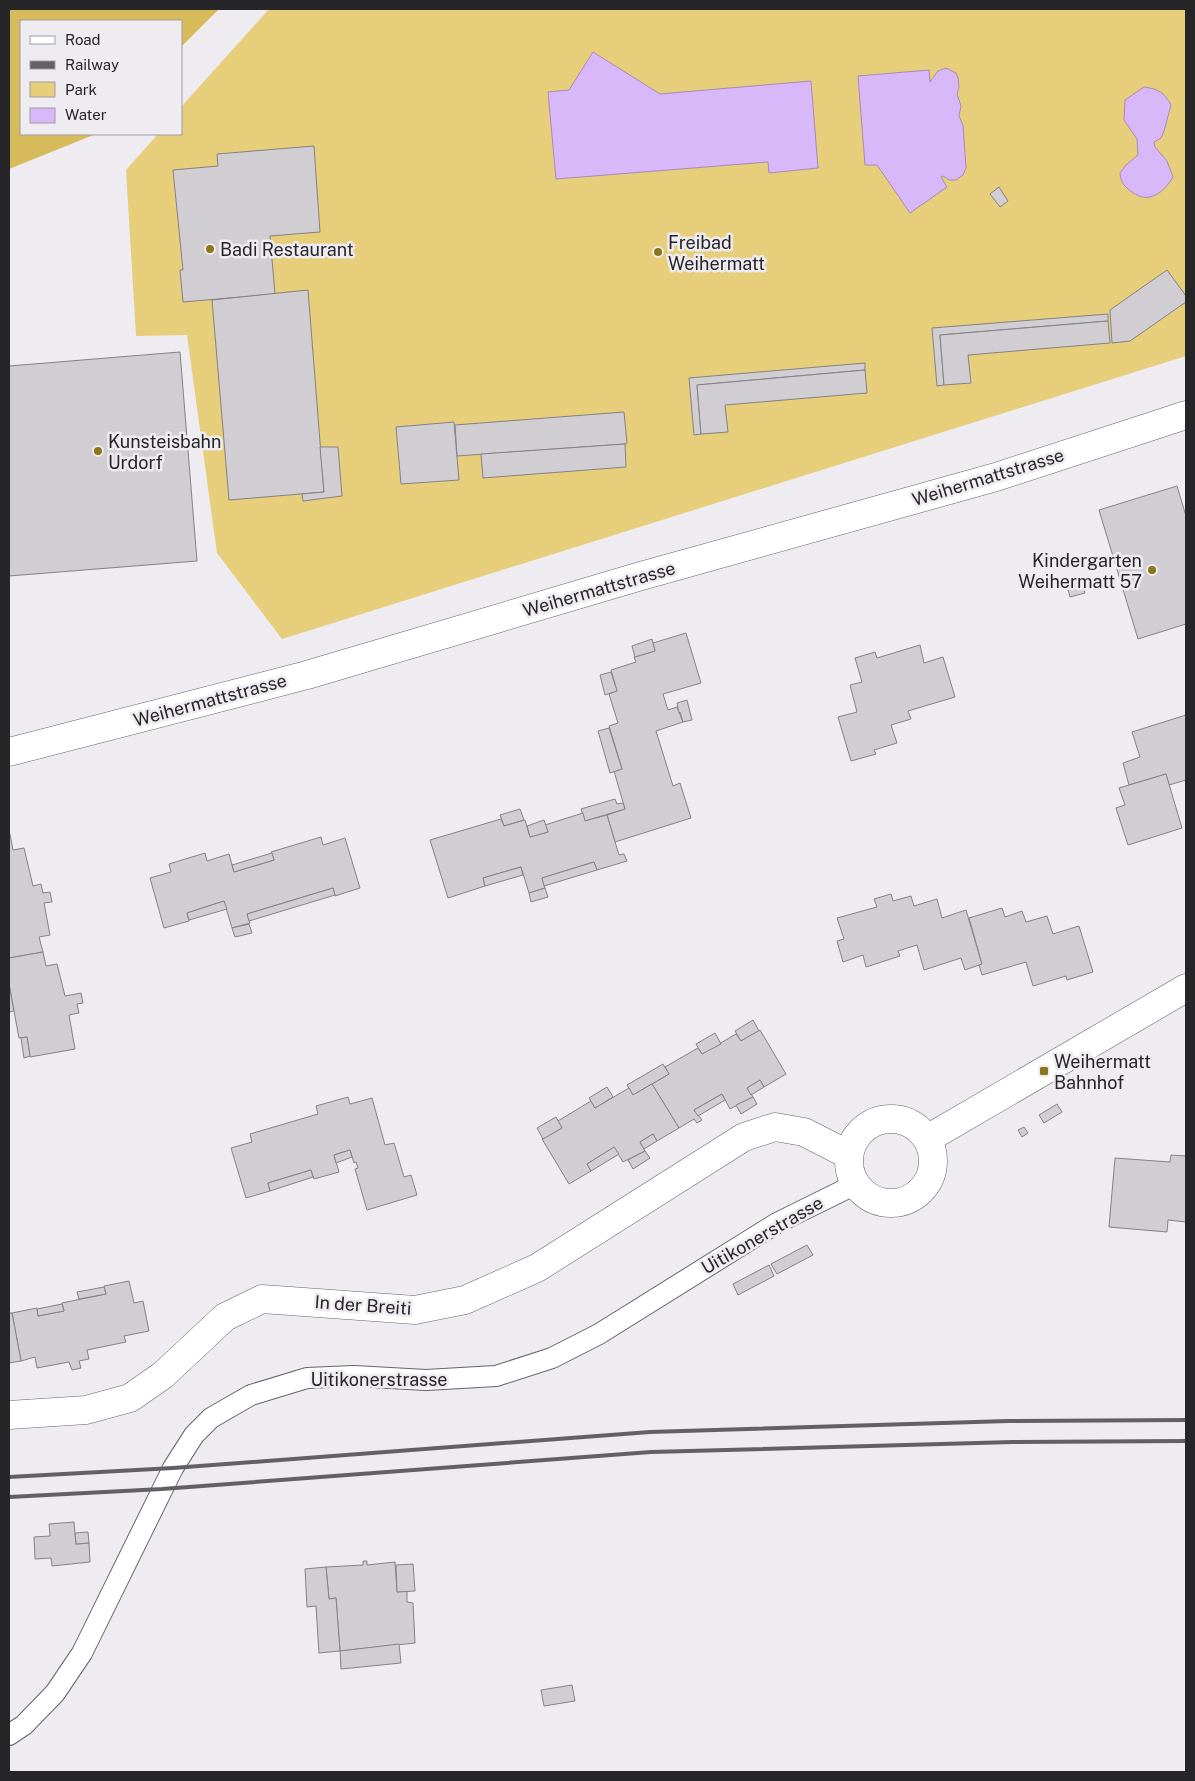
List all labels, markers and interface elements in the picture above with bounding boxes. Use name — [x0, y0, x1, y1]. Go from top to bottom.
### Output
legend — [20, 20, 182, 135]
text: Road — [65, 31, 101, 48]
text: Railway — [65, 56, 119, 73]
text: Park — [65, 81, 97, 98]
text: Water — [65, 106, 107, 123]
place label: Freibad Weihermatt — [668, 232, 765, 274]
place label: Badi Restaurant — [220, 239, 354, 260]
marker: Badi Restaurant — [204, 243, 216, 255]
marker: Freibad Weihermatt — [652, 246, 664, 258]
place label: Kunsteisbahn Urdorf — [108, 431, 221, 473]
street label: Weihermattstrasse — [909, 444, 1067, 510]
marker: Kunsteisbahn Urdorf — [92, 445, 104, 457]
place label: Kindergarten Weihermatt 57 — [1018, 550, 1142, 592]
street label: Weihermattstrasse — [520, 557, 678, 621]
marker: Kindergarten Weihermatt 57 — [1146, 564, 1158, 576]
street label: Weihermattstrasse — [131, 669, 289, 731]
place label: Weihermatt Bahnhof — [1054, 1051, 1151, 1093]
marker: Weihermatt Bahnhof — [1038, 1065, 1050, 1077]
street label: Uitikonerstrasse — [697, 1192, 827, 1278]
street label: In der Breiti — [314, 1291, 412, 1319]
street label: Uitikonerstrasse — [311, 1369, 447, 1390]

